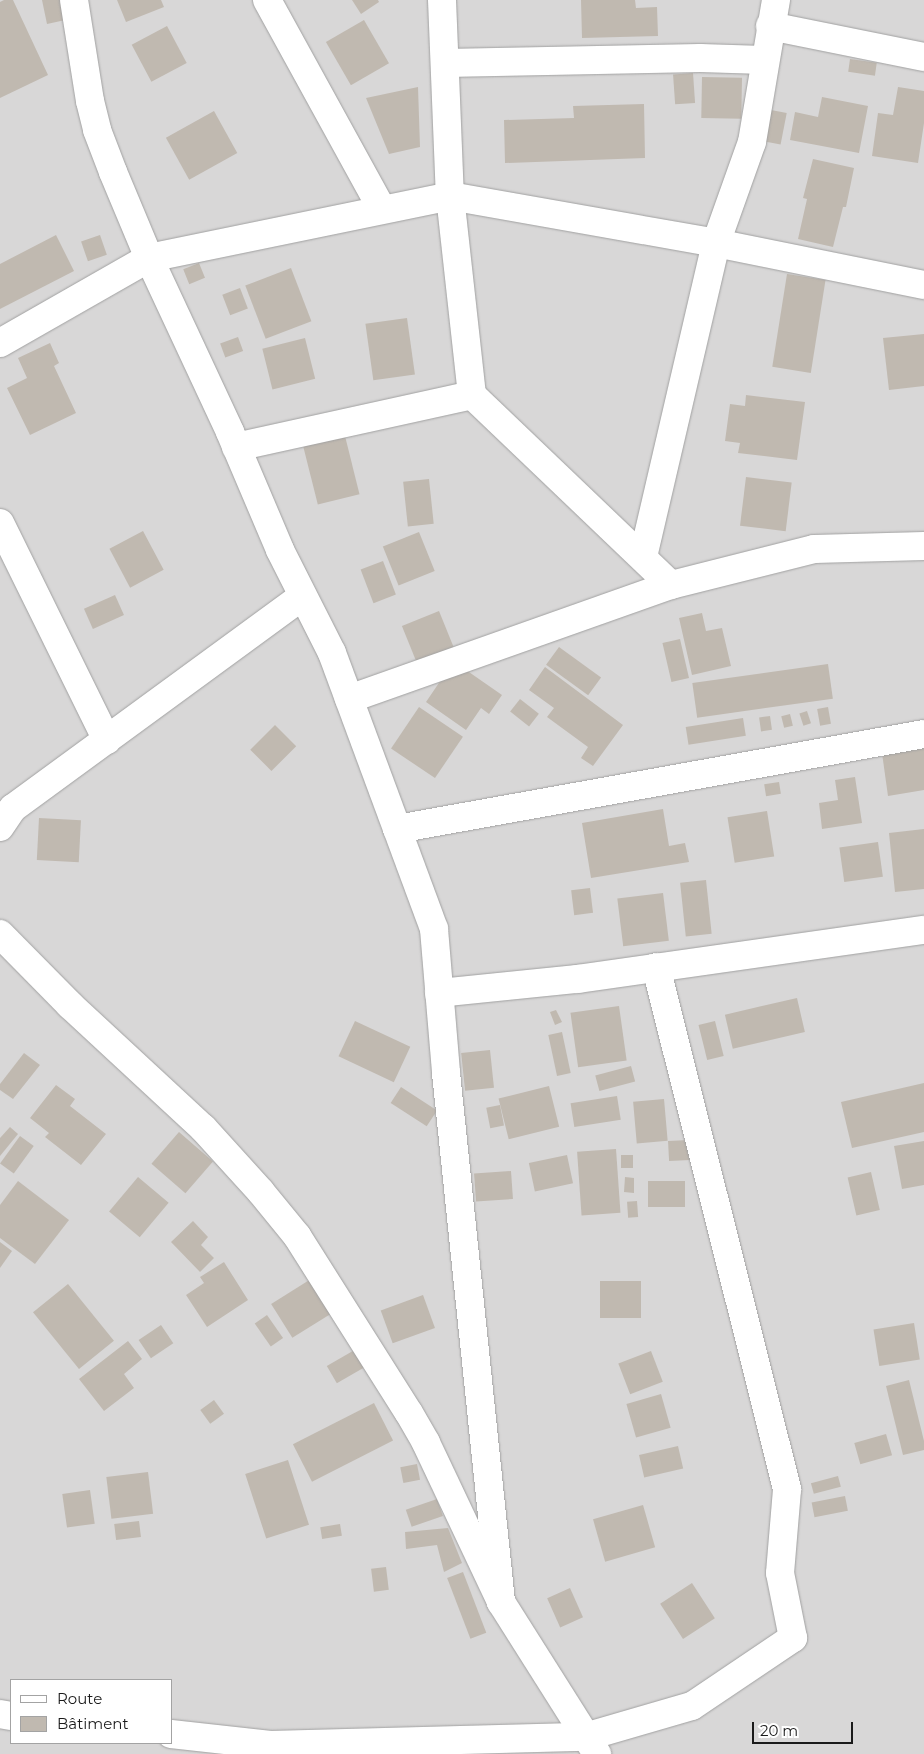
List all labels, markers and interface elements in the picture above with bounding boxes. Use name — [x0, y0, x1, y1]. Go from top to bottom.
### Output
legend — [10, 1679, 172, 1744]
text: Route — [57, 1689, 102, 1708]
scale bar — [754, 1712, 855, 1744]
text: Bâtiment — [57, 1714, 129, 1733]
text: 20 m — [760, 1721, 798, 1740]

